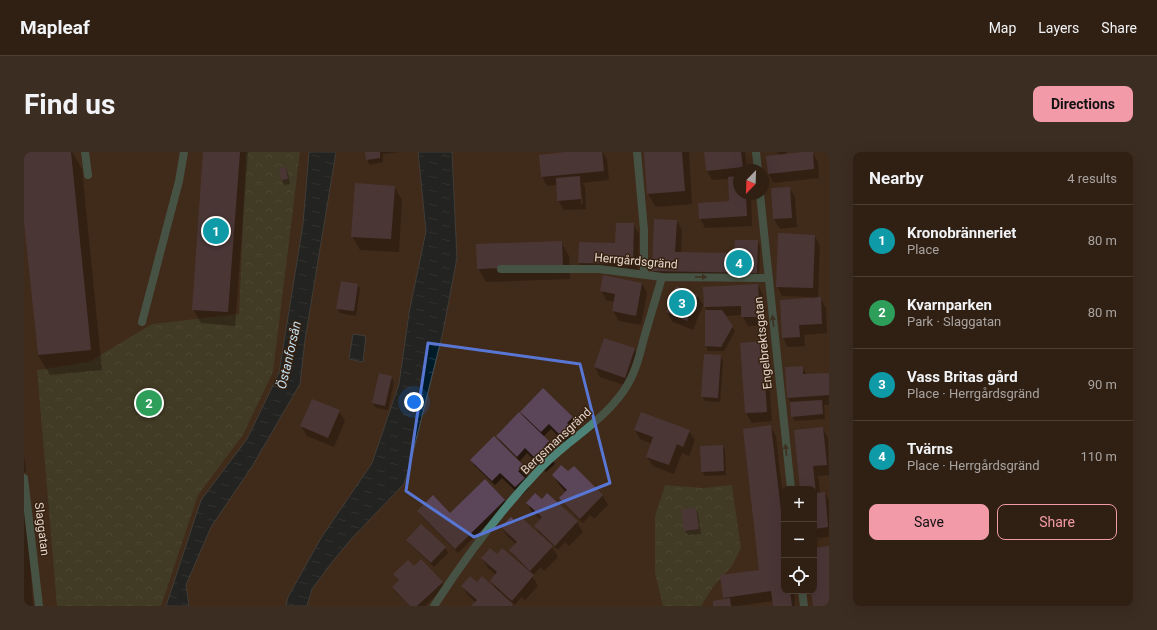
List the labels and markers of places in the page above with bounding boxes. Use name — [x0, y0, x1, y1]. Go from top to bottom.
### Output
pin: 1 — [203, 216, 229, 246]
pin: 4 — [726, 248, 752, 278]
pin: 3 — [669, 288, 695, 318]
pin: 2 — [136, 388, 162, 418]

